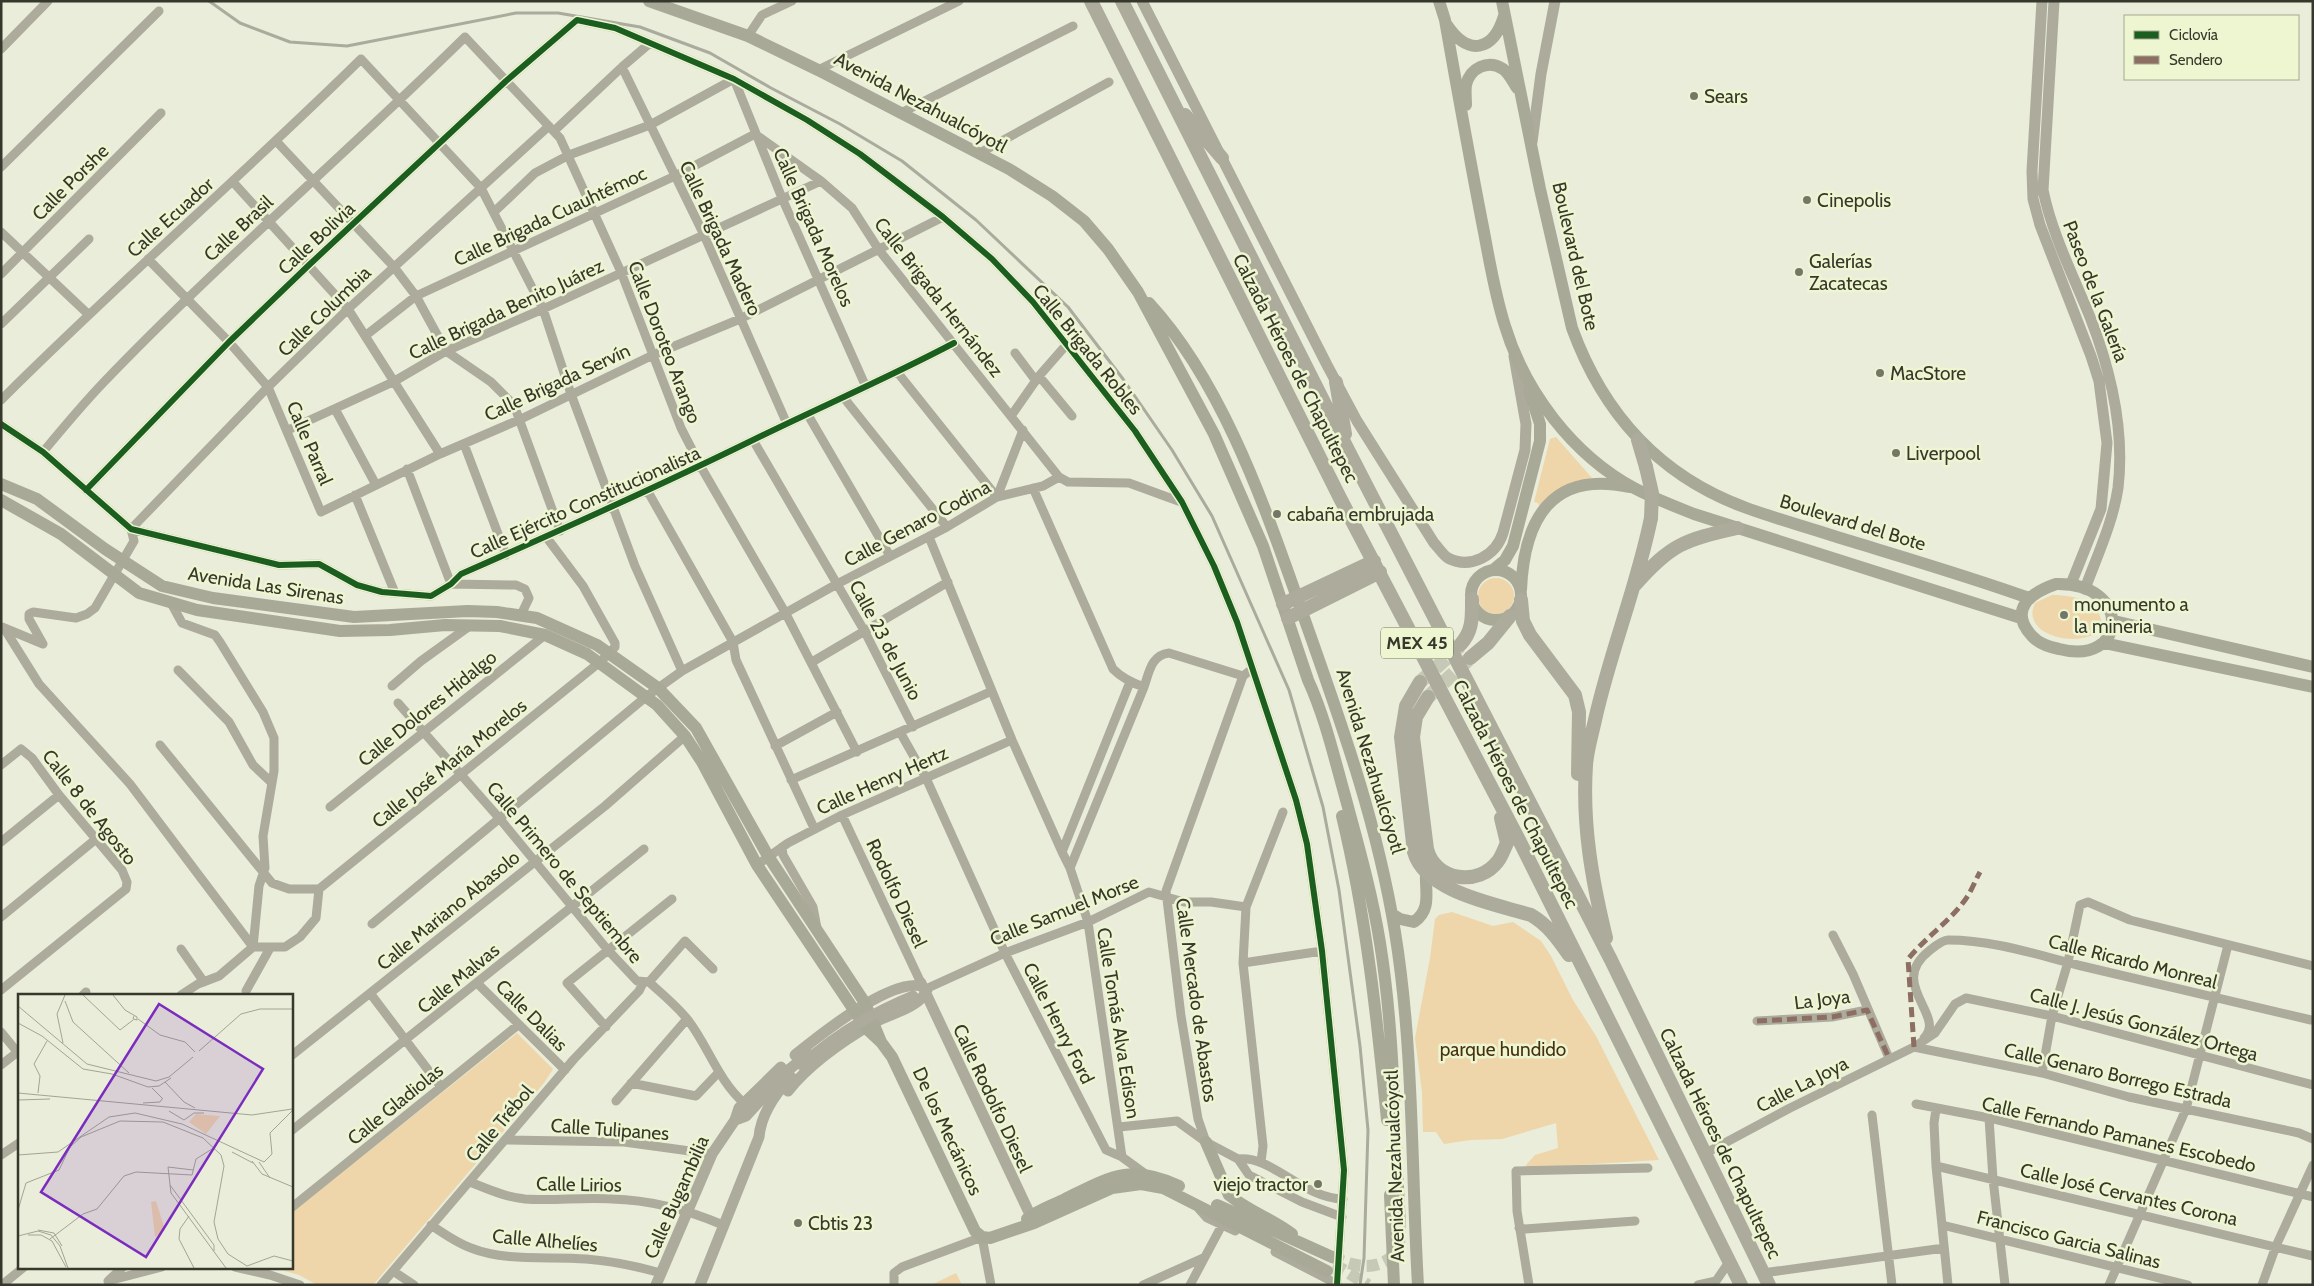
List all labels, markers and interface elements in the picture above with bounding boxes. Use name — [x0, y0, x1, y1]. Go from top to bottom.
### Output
legend — [2124, 15, 2299, 80]
text: Ciclovía — [2169, 26, 2219, 44]
street label: Avenida Nezahualcóyotl — [830, 47, 1012, 158]
text: Sendero — [2169, 51, 2223, 69]
place label: Sears — [1704, 85, 1748, 108]
marker: Sears — [1688, 90, 1700, 102]
street label: Calle Porshe — [27, 139, 114, 225]
street label: Calle Brigada Morelos — [768, 144, 859, 310]
street label: Calle Brigada Madero — [675, 157, 767, 319]
street label: Calle Brigada Cuauhtémoc — [450, 162, 651, 271]
street label: Calle Ecuador — [122, 172, 218, 262]
street label: Boulevard del Bote — [1547, 180, 1604, 333]
place label: Cinepolis — [1817, 189, 1891, 212]
street label: Calle Brasil — [199, 190, 278, 266]
marker: Cinepolis — [1801, 194, 1813, 206]
street label: Calle Bolivia — [273, 197, 359, 280]
street label: Calle Brigada Hernández — [869, 213, 1008, 382]
street label: Paseo de la Galería — [2058, 217, 2133, 365]
street label: Calzada Héroes de Chapultepec — [1228, 250, 1364, 487]
place label: Galerías Zacatecas — [1809, 250, 1888, 295]
street label: Calle Brigada Benito Juárez — [405, 254, 607, 365]
street label: Calle Doroteo Arango — [623, 258, 706, 427]
street label: Calle Columbia — [273, 261, 376, 361]
marker: Galerías Zacatecas — [1793, 266, 1805, 278]
street label: Calle Brigada Robles — [1028, 279, 1147, 419]
street label: Calle Brigada Servín — [481, 339, 634, 426]
place label: MacStore — [1890, 362, 1966, 385]
marker: MacStore — [1874, 367, 1886, 379]
street label: Calle Parral — [282, 398, 338, 489]
street label: Calle Ejército Constitucionalista — [466, 441, 704, 564]
place label: Liverpool — [1906, 442, 1981, 465]
marker: Liverpool — [1890, 447, 1902, 459]
street label: Calle Genaro Codina — [840, 475, 994, 572]
street label: Boulevard del Bote — [1777, 489, 1929, 556]
place label: cabaña embrujada — [1287, 503, 1434, 526]
marker: cabaña embrujada — [1271, 508, 1283, 520]
street label: Avenida Las Sirenas — [186, 562, 346, 609]
street label: Calle 23 de Junio — [844, 576, 927, 704]
place label: monumento a la mineria — [2074, 593, 2189, 638]
marker: monumento a la mineria — [2058, 609, 2070, 621]
road number: MEX 45 — [1381, 628, 1453, 658]
street label: Calle Dolores Hidalgo — [353, 645, 501, 771]
street label: Avenida Nezahualcóyotl — [1331, 666, 1410, 857]
street label: Calzada Héroes de Chapultepec — [1448, 676, 1584, 913]
street label: Calle José María Morelos — [367, 694, 531, 833]
street label: Calle Henry Hertz — [813, 741, 951, 820]
street label: Calle 8 de Agosto — [37, 745, 142, 870]
street label: Calle Primero de Septiembre — [482, 777, 648, 968]
street label: Rodolfo Diesel — [861, 835, 932, 952]
street label: Calle Mariano Abasolo — [372, 846, 524, 975]
street label: Calle Samuel Morse — [987, 870, 1142, 951]
street label: Calle Mercado de Abastos — [1171, 897, 1222, 1104]
street label: Calle Tomás Alva Edison — [1092, 926, 1145, 1120]
street label: Calle Ricardo Monreal — [2046, 929, 2220, 994]
street label: Calle Malvas — [413, 938, 504, 1018]
street label: Calle Henry Ford — [1018, 959, 1099, 1088]
street label: Calle Dalias — [491, 975, 572, 1056]
street label: Calle J. Jesús González Ortega — [2027, 983, 2261, 1066]
street label: La Joya — [1793, 985, 1851, 1014]
inset map — [18, 994, 292, 1268]
street label: Calle Rodolfo Diesel — [948, 1020, 1037, 1177]
street label: Calzada Héroes de Chapultepec — [1655, 1024, 1787, 1263]
park label: parque hundido — [1440, 1038, 1566, 1061]
street label: Calle Genaro Borrego Estrada — [2002, 1038, 2234, 1113]
street label: Calle La Joya — [1752, 1051, 1852, 1117]
street label: Calle Gladiolas — [343, 1059, 448, 1150]
street label: De los Mecánicos — [908, 1063, 987, 1199]
street label: Avenida Nezahualcóyotl — [1380, 1069, 1409, 1263]
street label: Calle Trébol — [461, 1080, 538, 1166]
street label: Calle Fernando Pamanes Escobedo — [1980, 1092, 2258, 1177]
street label: Calle Tulipanes — [550, 1114, 670, 1145]
street label: Calle Bugambilia — [639, 1132, 714, 1262]
street label: Calle José Cervantes Corona — [2018, 1158, 2240, 1231]
street label: Calle Lirios — [536, 1172, 622, 1197]
place label: viejo tractor — [1213, 1173, 1308, 1196]
marker: viejo tractor — [1312, 1178, 1324, 1190]
street label: Francisco Garcia Salinas — [1975, 1206, 2163, 1273]
place label: Cbtis 23 — [808, 1212, 873, 1235]
marker: Cbtis 23 — [792, 1217, 804, 1229]
street label: Calle Alhelíes — [491, 1224, 599, 1257]

